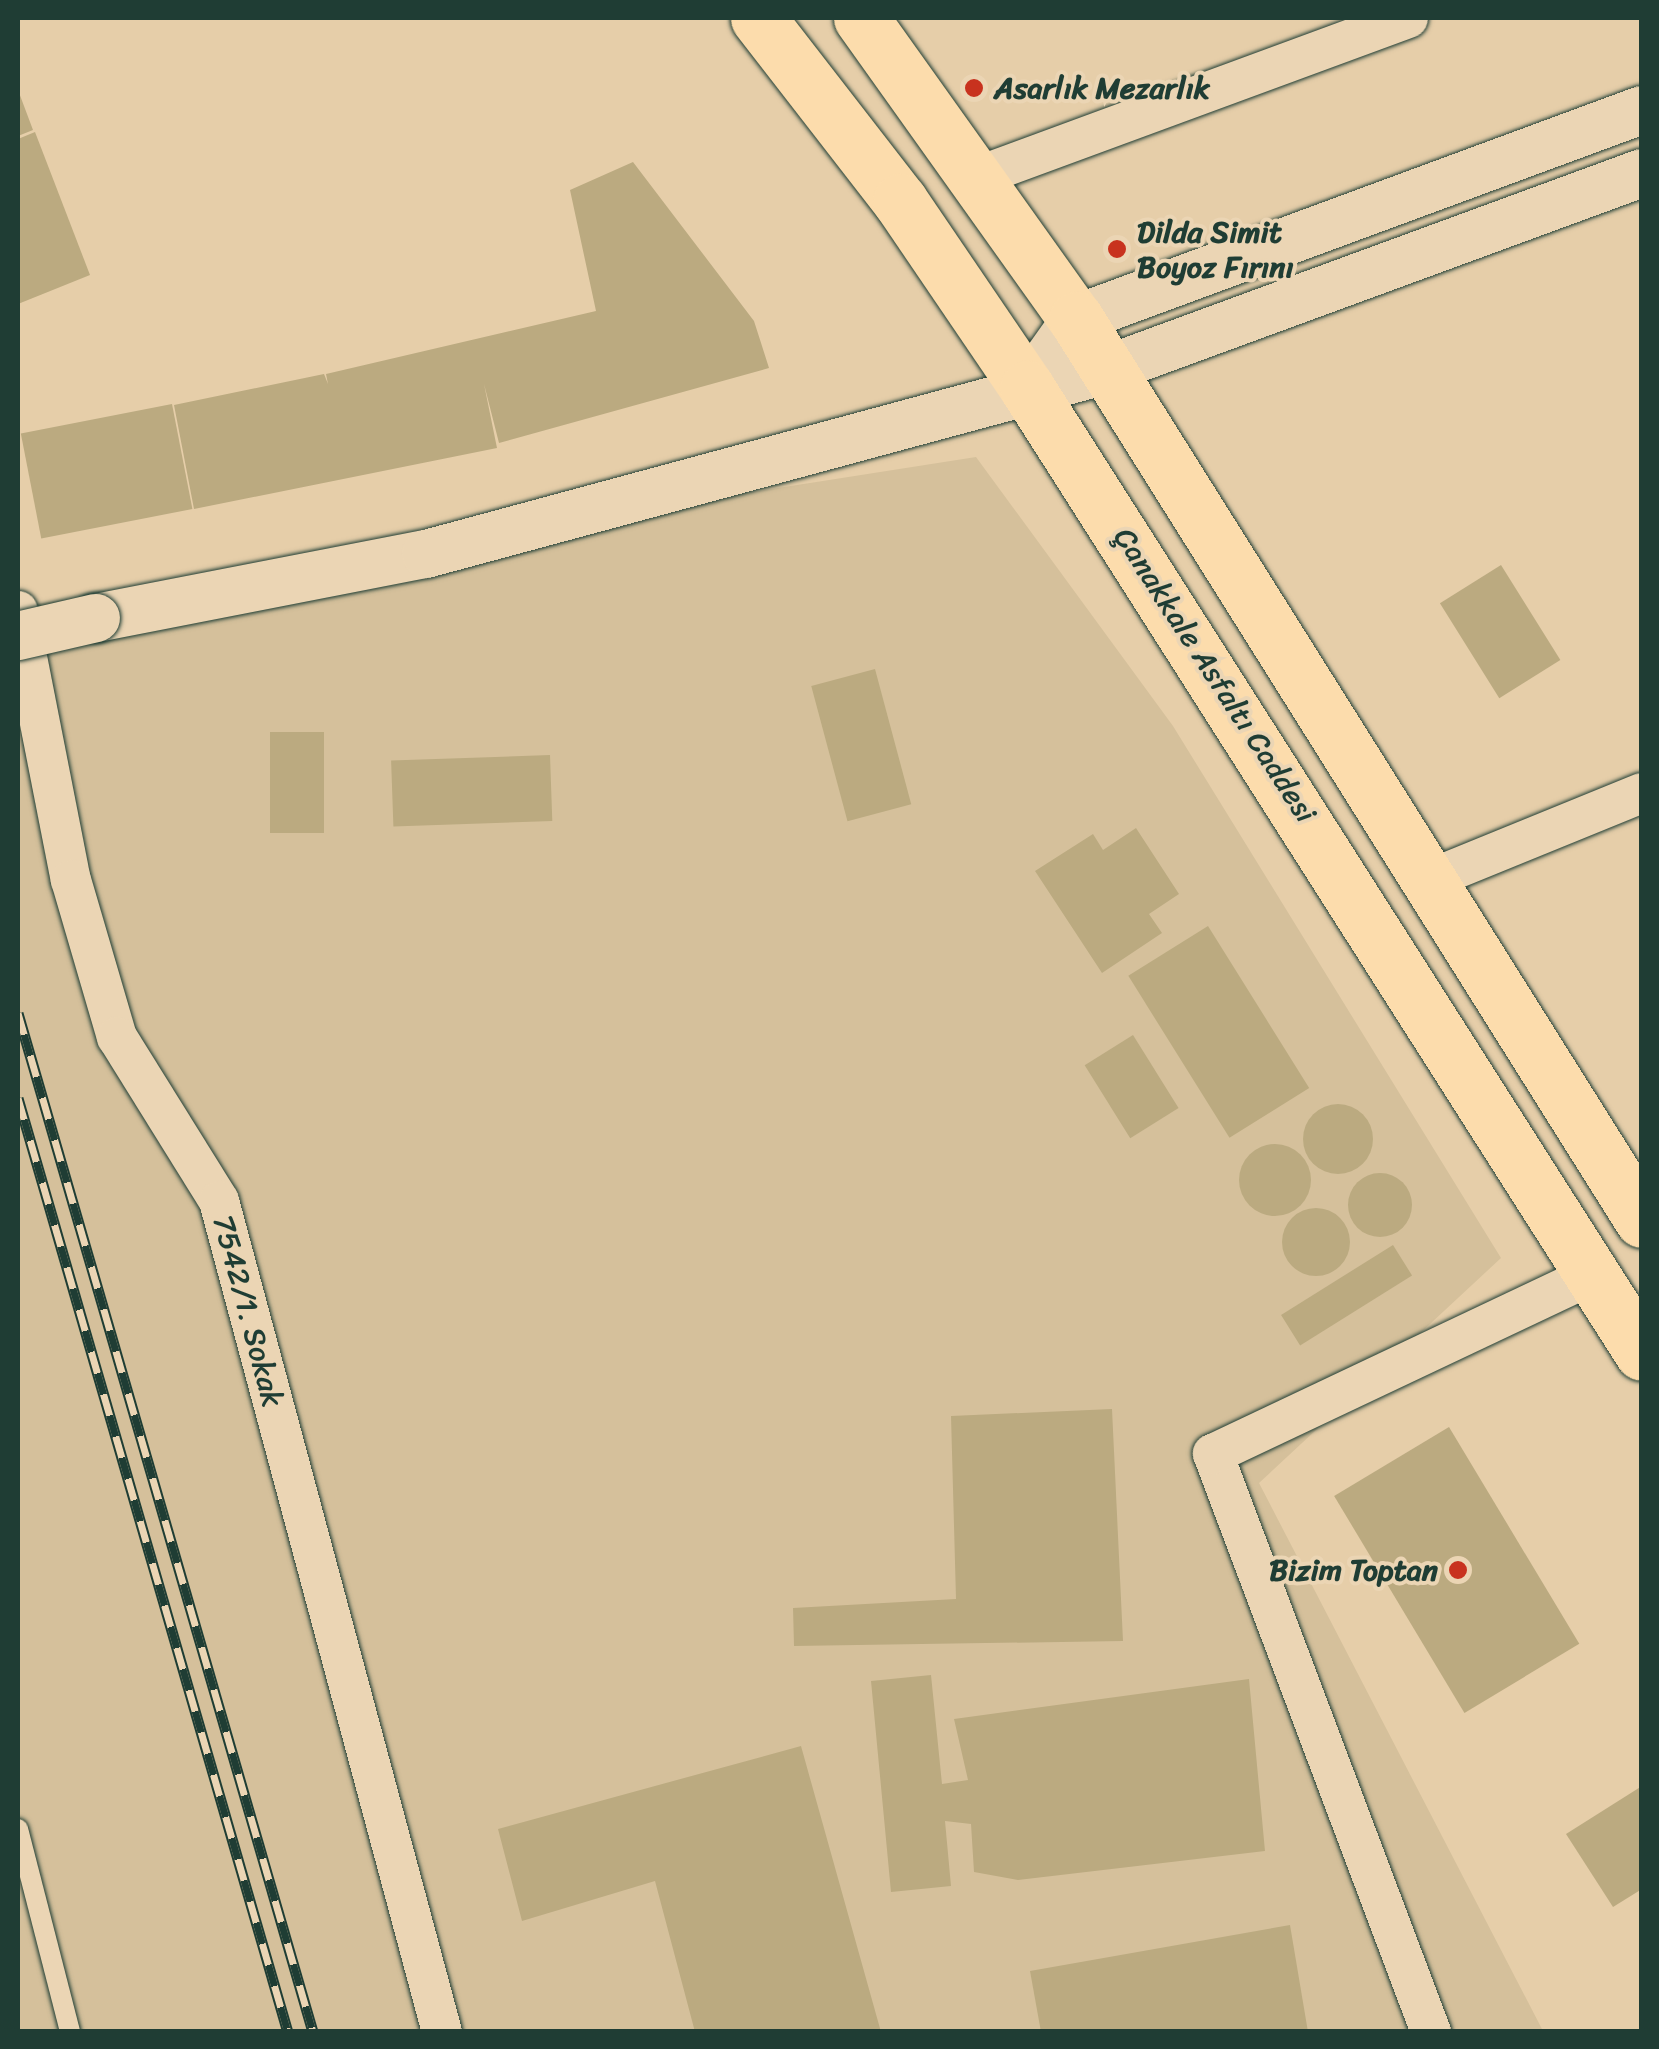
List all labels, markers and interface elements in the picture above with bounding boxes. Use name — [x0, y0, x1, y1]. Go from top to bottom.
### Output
place label: Asarlık Mezarlık — [994, 70, 1210, 106]
marker: Asarlık Mezarlık — [963, 77, 985, 99]
place label: Dilda Simit Boyoz Fırını — [1137, 214, 1294, 284]
marker: Dilda Simit Boyoz Fırını — [1106, 238, 1128, 260]
street label: Çanakkale Asfaltı Caddesi — [1106, 521, 1324, 829]
street label: 7542/1. Sokak — [205, 1211, 291, 1411]
place label: Bizim Toptan — [1268, 1552, 1438, 1588]
marker: Bizim Toptan — [1447, 1559, 1469, 1581]

